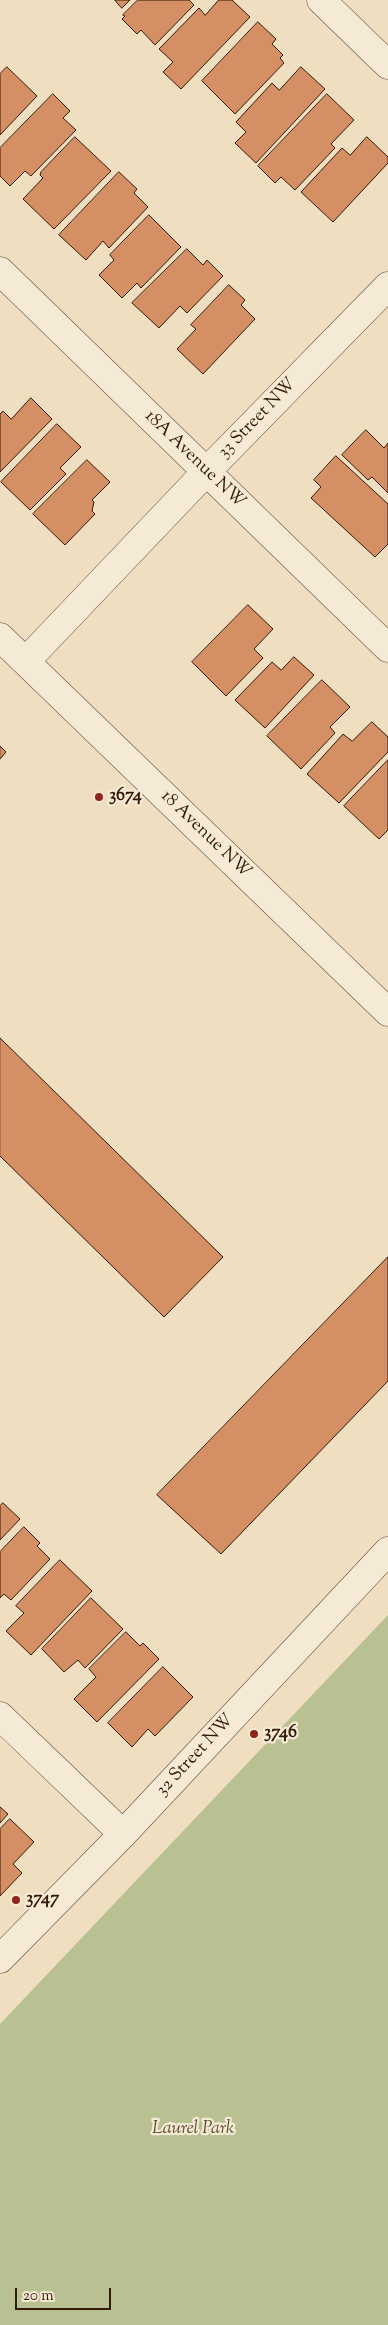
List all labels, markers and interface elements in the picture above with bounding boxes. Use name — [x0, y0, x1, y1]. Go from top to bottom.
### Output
street label: 33 Street NW — [214, 374, 302, 464]
street label: 18A Avenue NW — [139, 406, 249, 514]
place label: 3674 — [109, 786, 142, 808]
street label: 18 Avenue NW — [155, 786, 255, 884]
marker: 3674 — [93, 791, 105, 803]
street label: 32 Street NW — [153, 1711, 239, 1801]
place label: 3746 — [264, 1723, 297, 1745]
marker: 3746 — [248, 1728, 260, 1740]
place label: 3747 — [26, 1889, 59, 1911]
marker: 3747 — [10, 1894, 22, 1906]
park label: Laurel Park — [152, 2119, 234, 2141]
scale bar — [18, 2278, 114, 2310]
text: 20 m — [23, 2286, 54, 2307]

